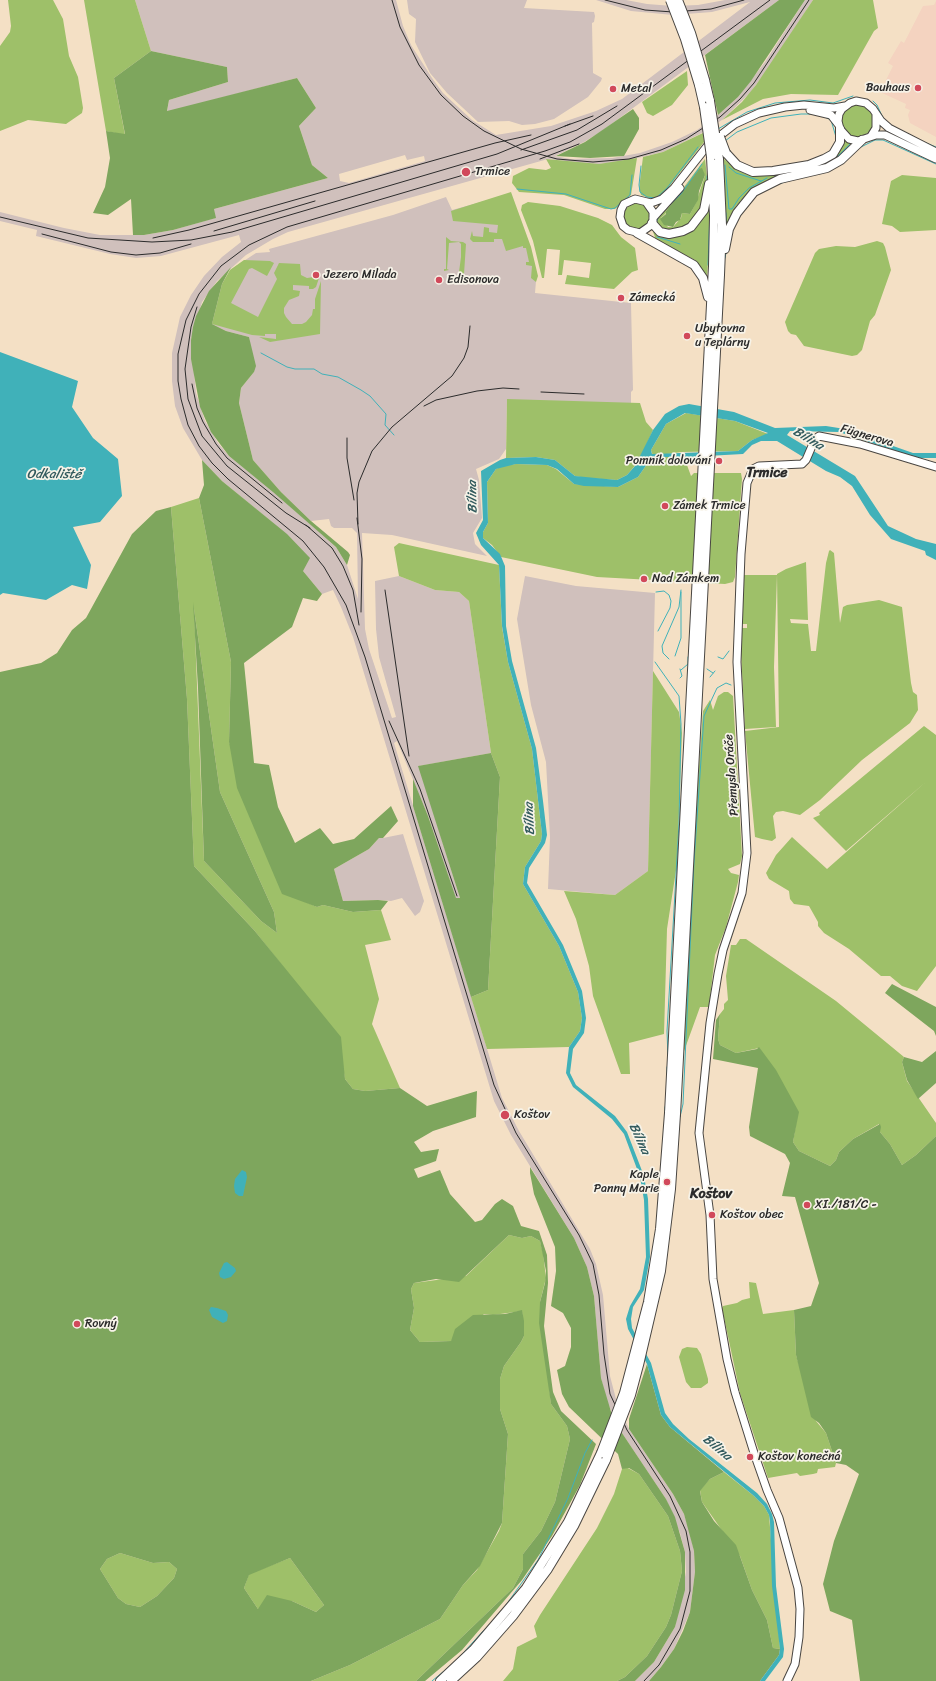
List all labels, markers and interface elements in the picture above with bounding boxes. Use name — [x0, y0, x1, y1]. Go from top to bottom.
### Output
place label: Bauhaus — [866, 81, 910, 95]
place label: Metal — [621, 82, 652, 96]
marker: Bauhaus — [913, 83, 923, 93]
marker: Metal — [608, 84, 618, 94]
place label: Trmice — [475, 165, 510, 179]
marker: Trmice — [460, 166, 472, 178]
place label: Jezero Milada — [324, 268, 397, 282]
marker: Jezero Milada — [311, 270, 321, 280]
place label: Edisonova — [447, 273, 499, 287]
marker: Edisonova — [434, 275, 444, 285]
place label: Zámecká — [629, 291, 675, 305]
marker: Zámecká — [616, 293, 626, 303]
place label: Ubytovna u Teplárny — [695, 322, 750, 350]
marker: Ubytovna u Teplárny — [682, 331, 692, 341]
street label: Fügnerova — [839, 422, 895, 450]
water label: Bílina — [790, 424, 826, 454]
place label: Pomník dolování — [626, 454, 711, 468]
marker: Pomník dolování — [714, 456, 724, 466]
district label: Trmice — [746, 465, 788, 481]
water label: Odkaliště — [27, 467, 81, 483]
water label: Bílina — [465, 481, 481, 513]
place label: Zámek Trmice — [673, 499, 746, 513]
marker: Zámek Trmice — [660, 501, 670, 511]
place label: Nad Zámkem — [652, 572, 719, 586]
marker: Nad Zámkem — [639, 574, 649, 584]
street label: Přemysla Oráče — [722, 734, 742, 816]
water label: Bílina — [521, 802, 539, 836]
place label: Koštov — [514, 1108, 550, 1122]
marker: Koštov — [499, 1109, 511, 1121]
water label: Bílina — [625, 1121, 653, 1157]
place label: Kaple Panny Marie — [594, 1168, 659, 1196]
marker: Kaple Panny Marie — [662, 1177, 672, 1187]
district label: Koštov — [690, 1186, 732, 1202]
place label: XI./181/C - — [815, 1198, 877, 1212]
marker: XI./181/C - — [802, 1200, 812, 1210]
place label: Koštov obec — [720, 1208, 784, 1222]
marker: Koštov obec — [707, 1210, 717, 1220]
place label: Rovný — [85, 1317, 117, 1331]
marker: Rovný — [72, 1319, 82, 1329]
water label: Bílina — [699, 1432, 735, 1464]
place label: Koštov konečná — [758, 1450, 841, 1464]
marker: Koštov konečná — [745, 1452, 755, 1462]

